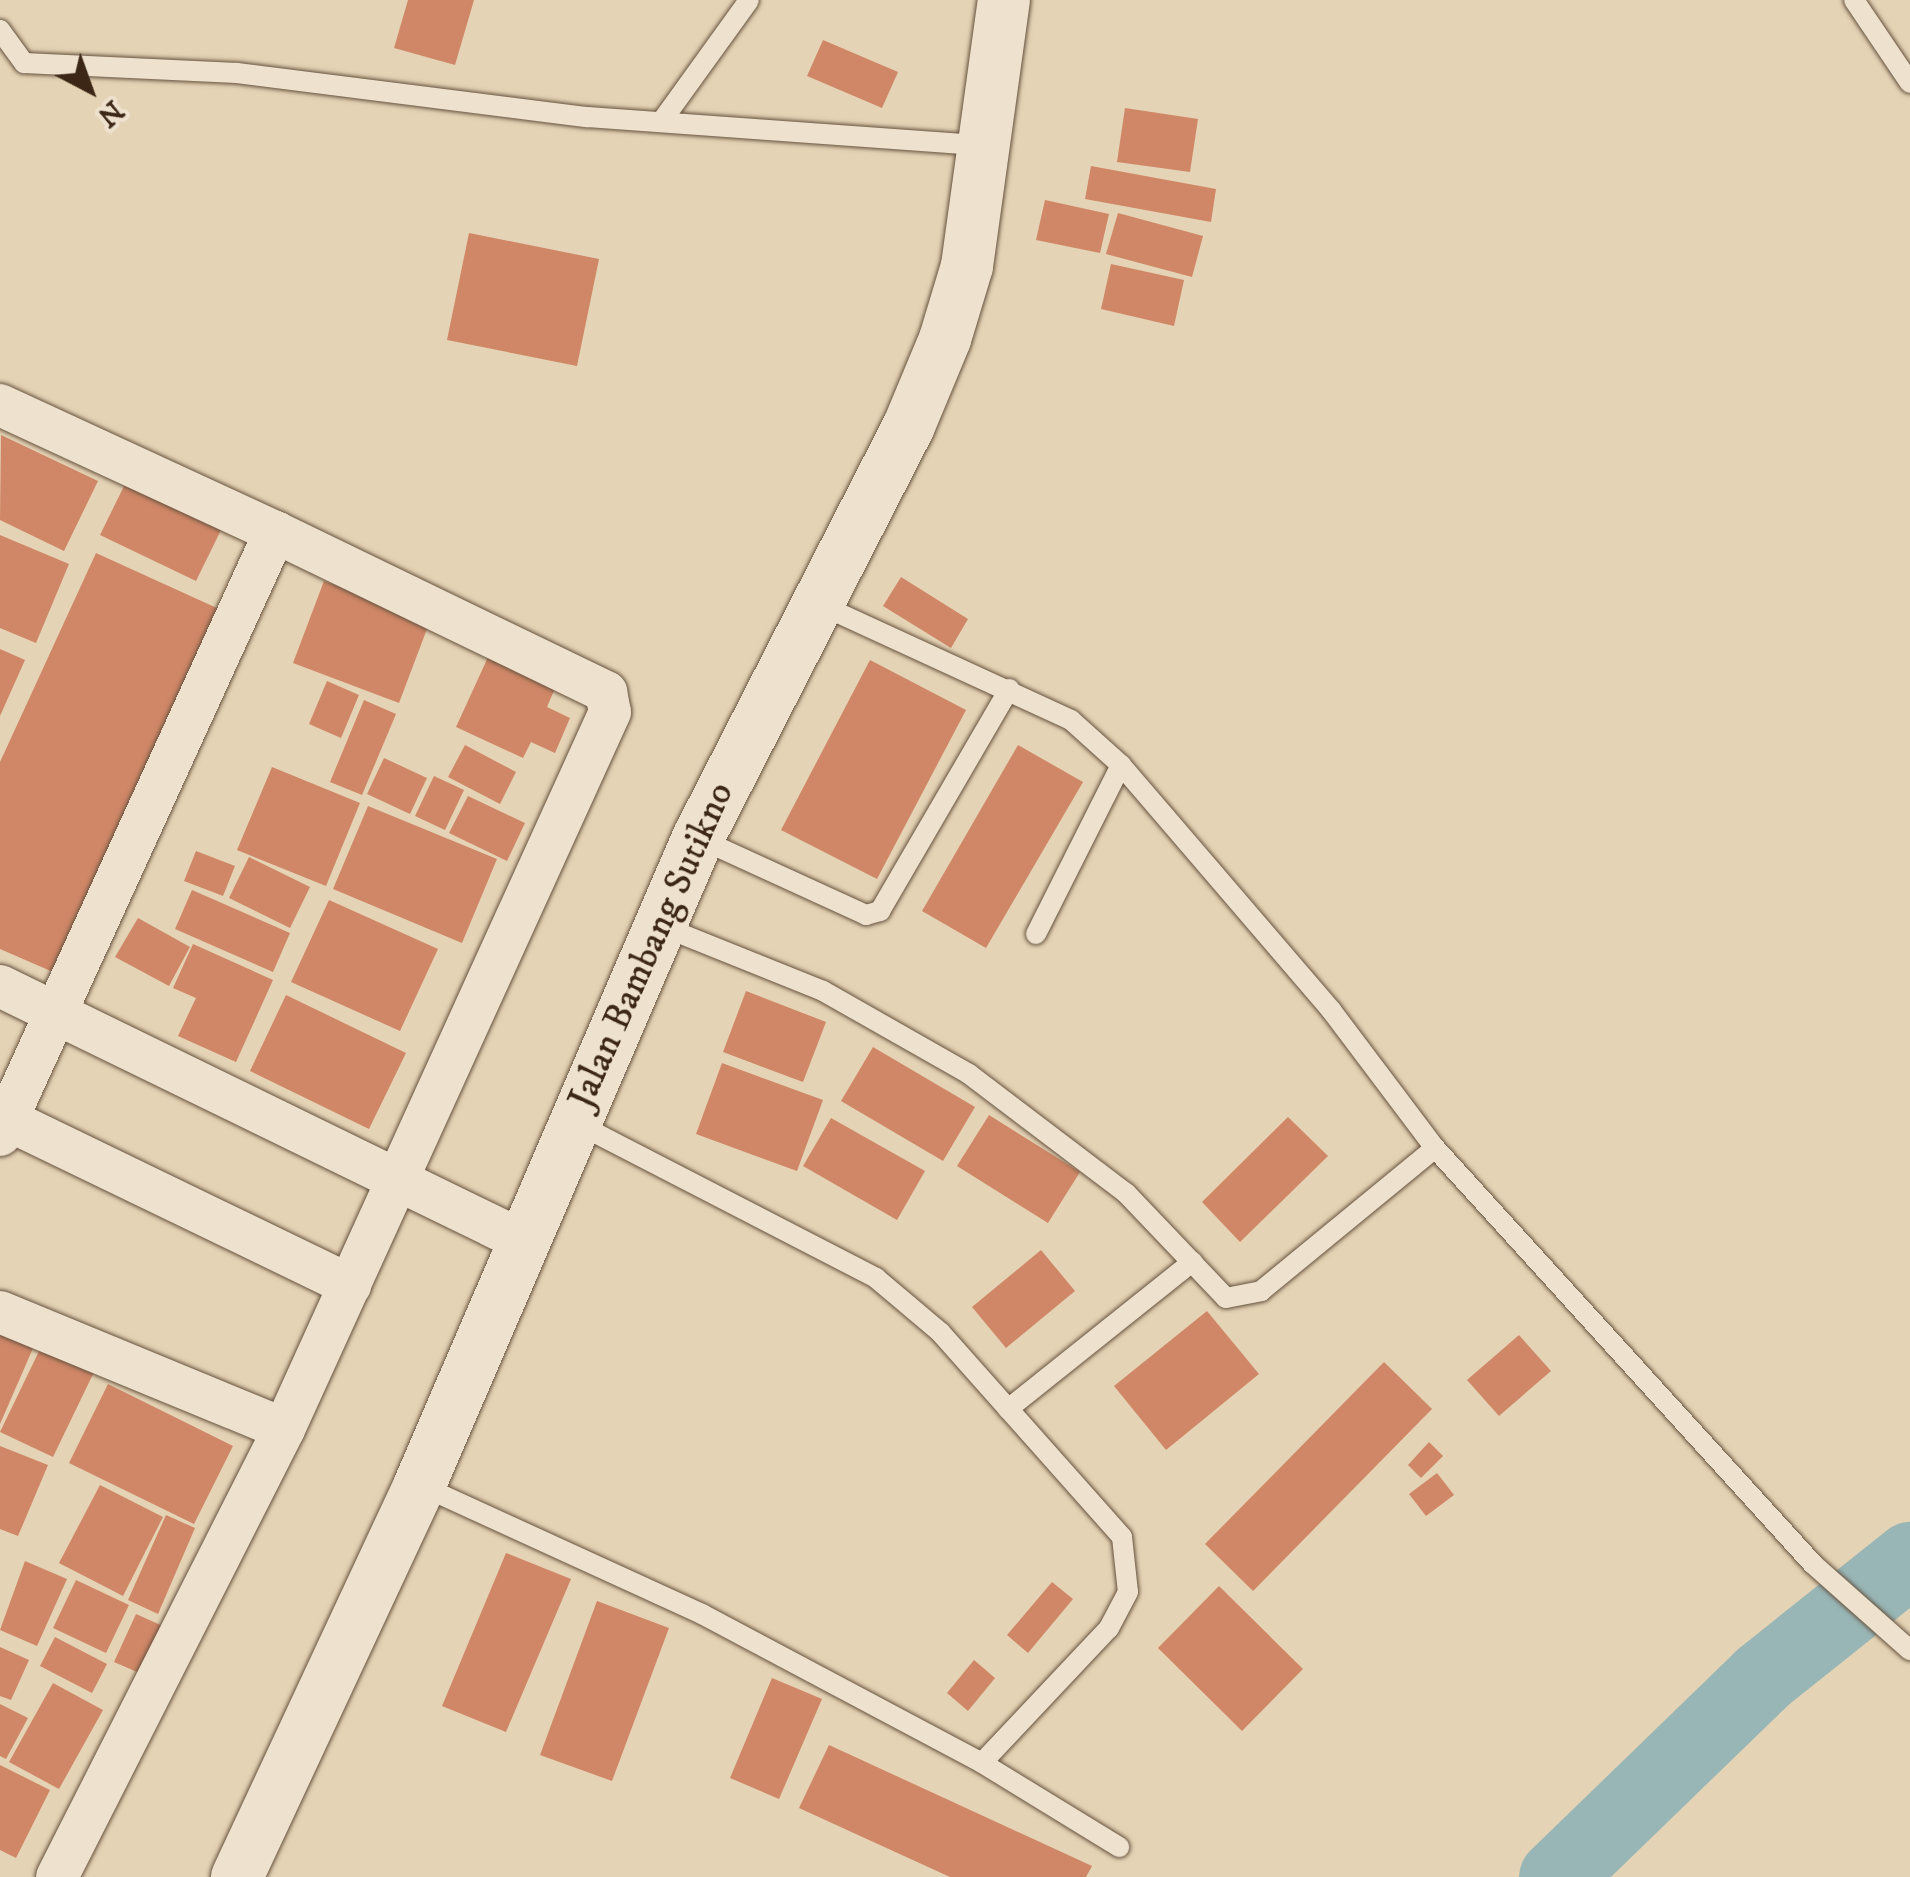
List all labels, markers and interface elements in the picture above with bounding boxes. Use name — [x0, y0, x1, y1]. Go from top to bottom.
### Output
north arrow — [40, 40, 140, 140]
text: N — [90, 92, 130, 134]
street label: Jalan Bambang Sutikno — [560, 776, 744, 1116]

